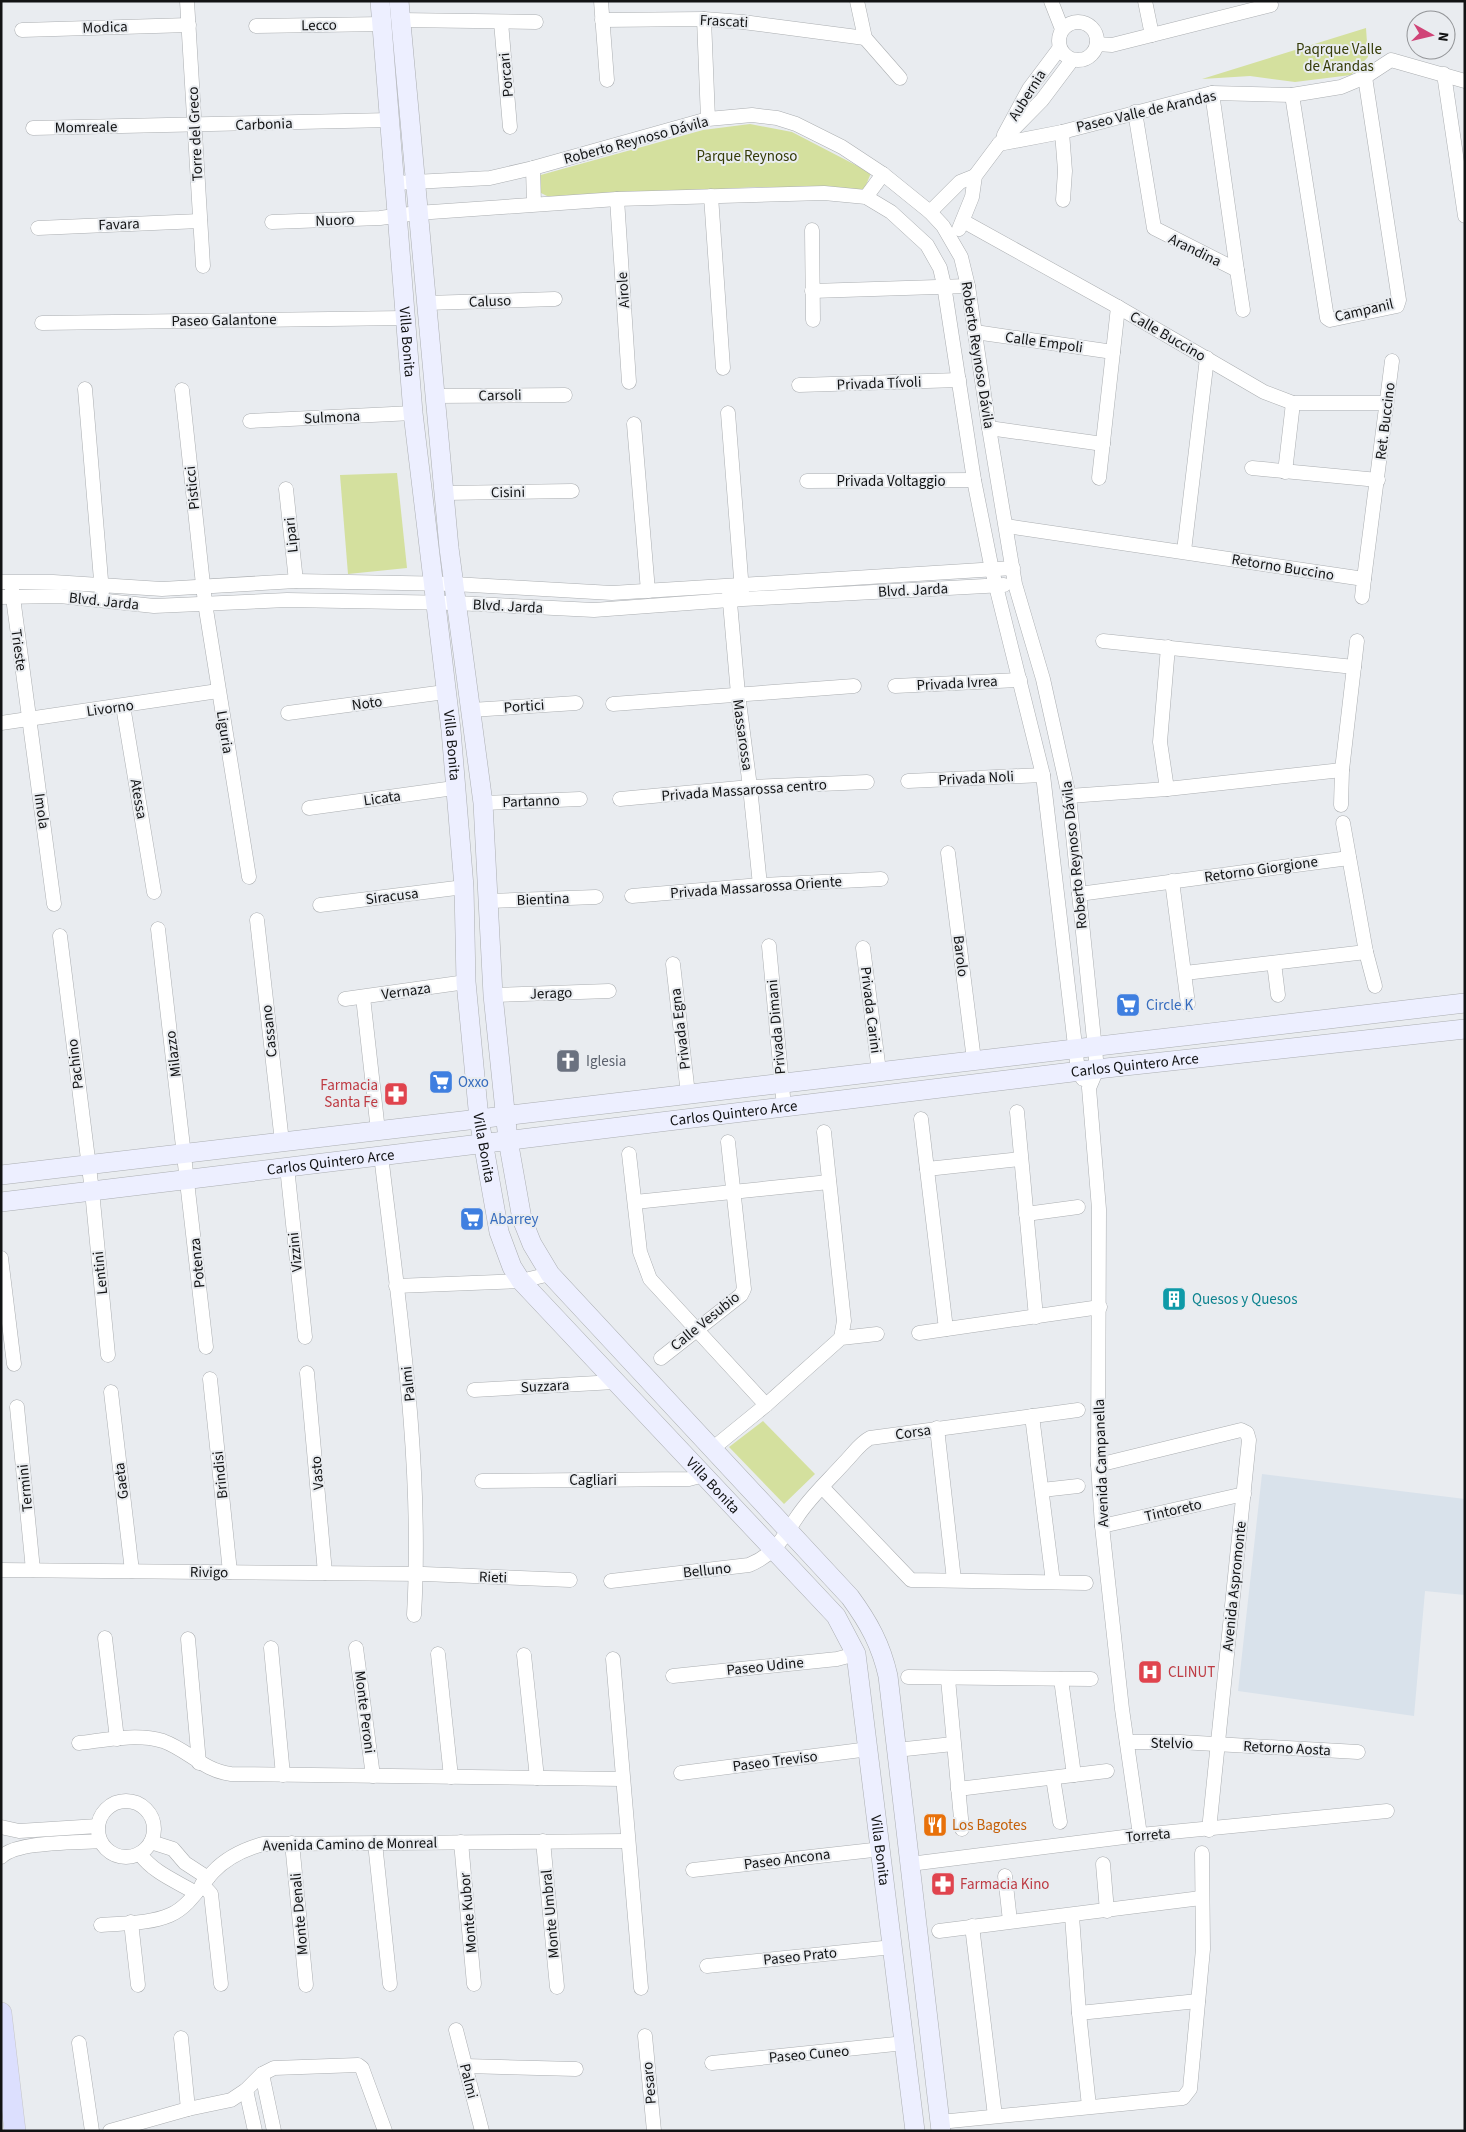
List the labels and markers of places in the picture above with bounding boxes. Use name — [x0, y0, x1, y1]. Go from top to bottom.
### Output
supermarket icon: Circle K — [1115, 992, 1141, 1018]
place label: Circle K — [1146, 995, 1193, 1016]
church icon: Iglesia — [555, 1048, 581, 1074]
place label: Iglesia — [586, 1051, 626, 1072]
supermarket icon: Oxxo — [428, 1069, 454, 1095]
place label: Oxxo — [458, 1072, 489, 1093]
place label: Farmacia Santa Fe — [320, 1075, 378, 1113]
pharmacy icon: Farmacia Santa Fe — [383, 1081, 409, 1107]
supermarket icon: Abarrey — [459, 1206, 485, 1232]
place label: Abarrey — [490, 1209, 539, 1230]
building icon: Quesos y Quesos — [1161, 1286, 1187, 1312]
place label: Quesos y Quesos — [1192, 1289, 1297, 1310]
hospital icon: CLINUT — [1137, 1659, 1163, 1685]
place label: CLINUT — [1168, 1662, 1215, 1683]
restaurant icon: Los Bagotes — [922, 1812, 948, 1838]
place label: Los Bagotes — [952, 1815, 1027, 1836]
pharmacy icon: Farmacia Kino — [930, 1871, 956, 1897]
place label: Farmacia Kino — [960, 1874, 1049, 1895]

